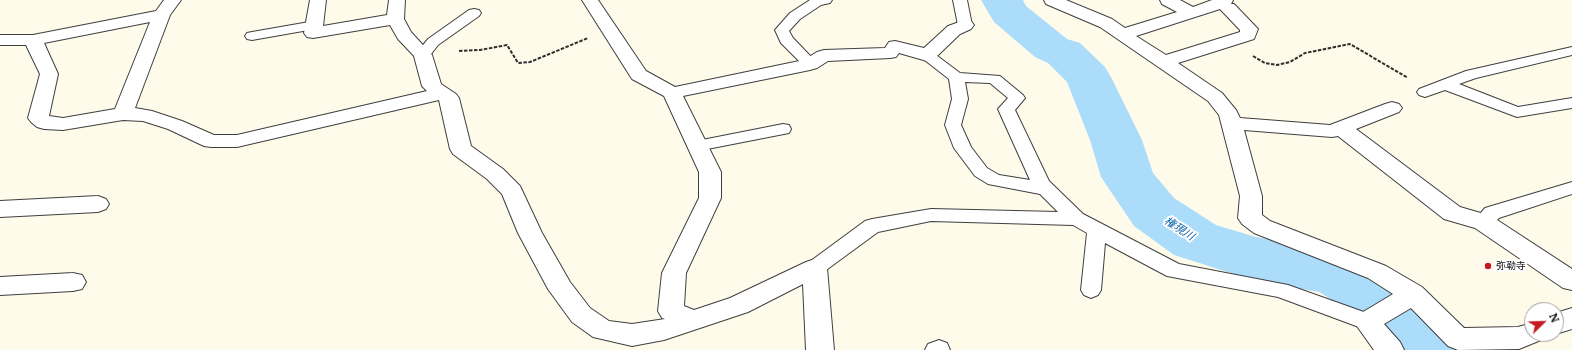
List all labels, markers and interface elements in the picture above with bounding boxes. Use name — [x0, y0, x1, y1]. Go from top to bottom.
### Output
water label: 権現川 — [1162, 214, 1196, 244]
place label: 弥勒寺 — [1496, 260, 1526, 272]
marker: 弥勒寺 — [1483, 261, 1493, 271]
north arrow — [1524, 302, 1564, 342]
text: N — [1546, 311, 1562, 324]

